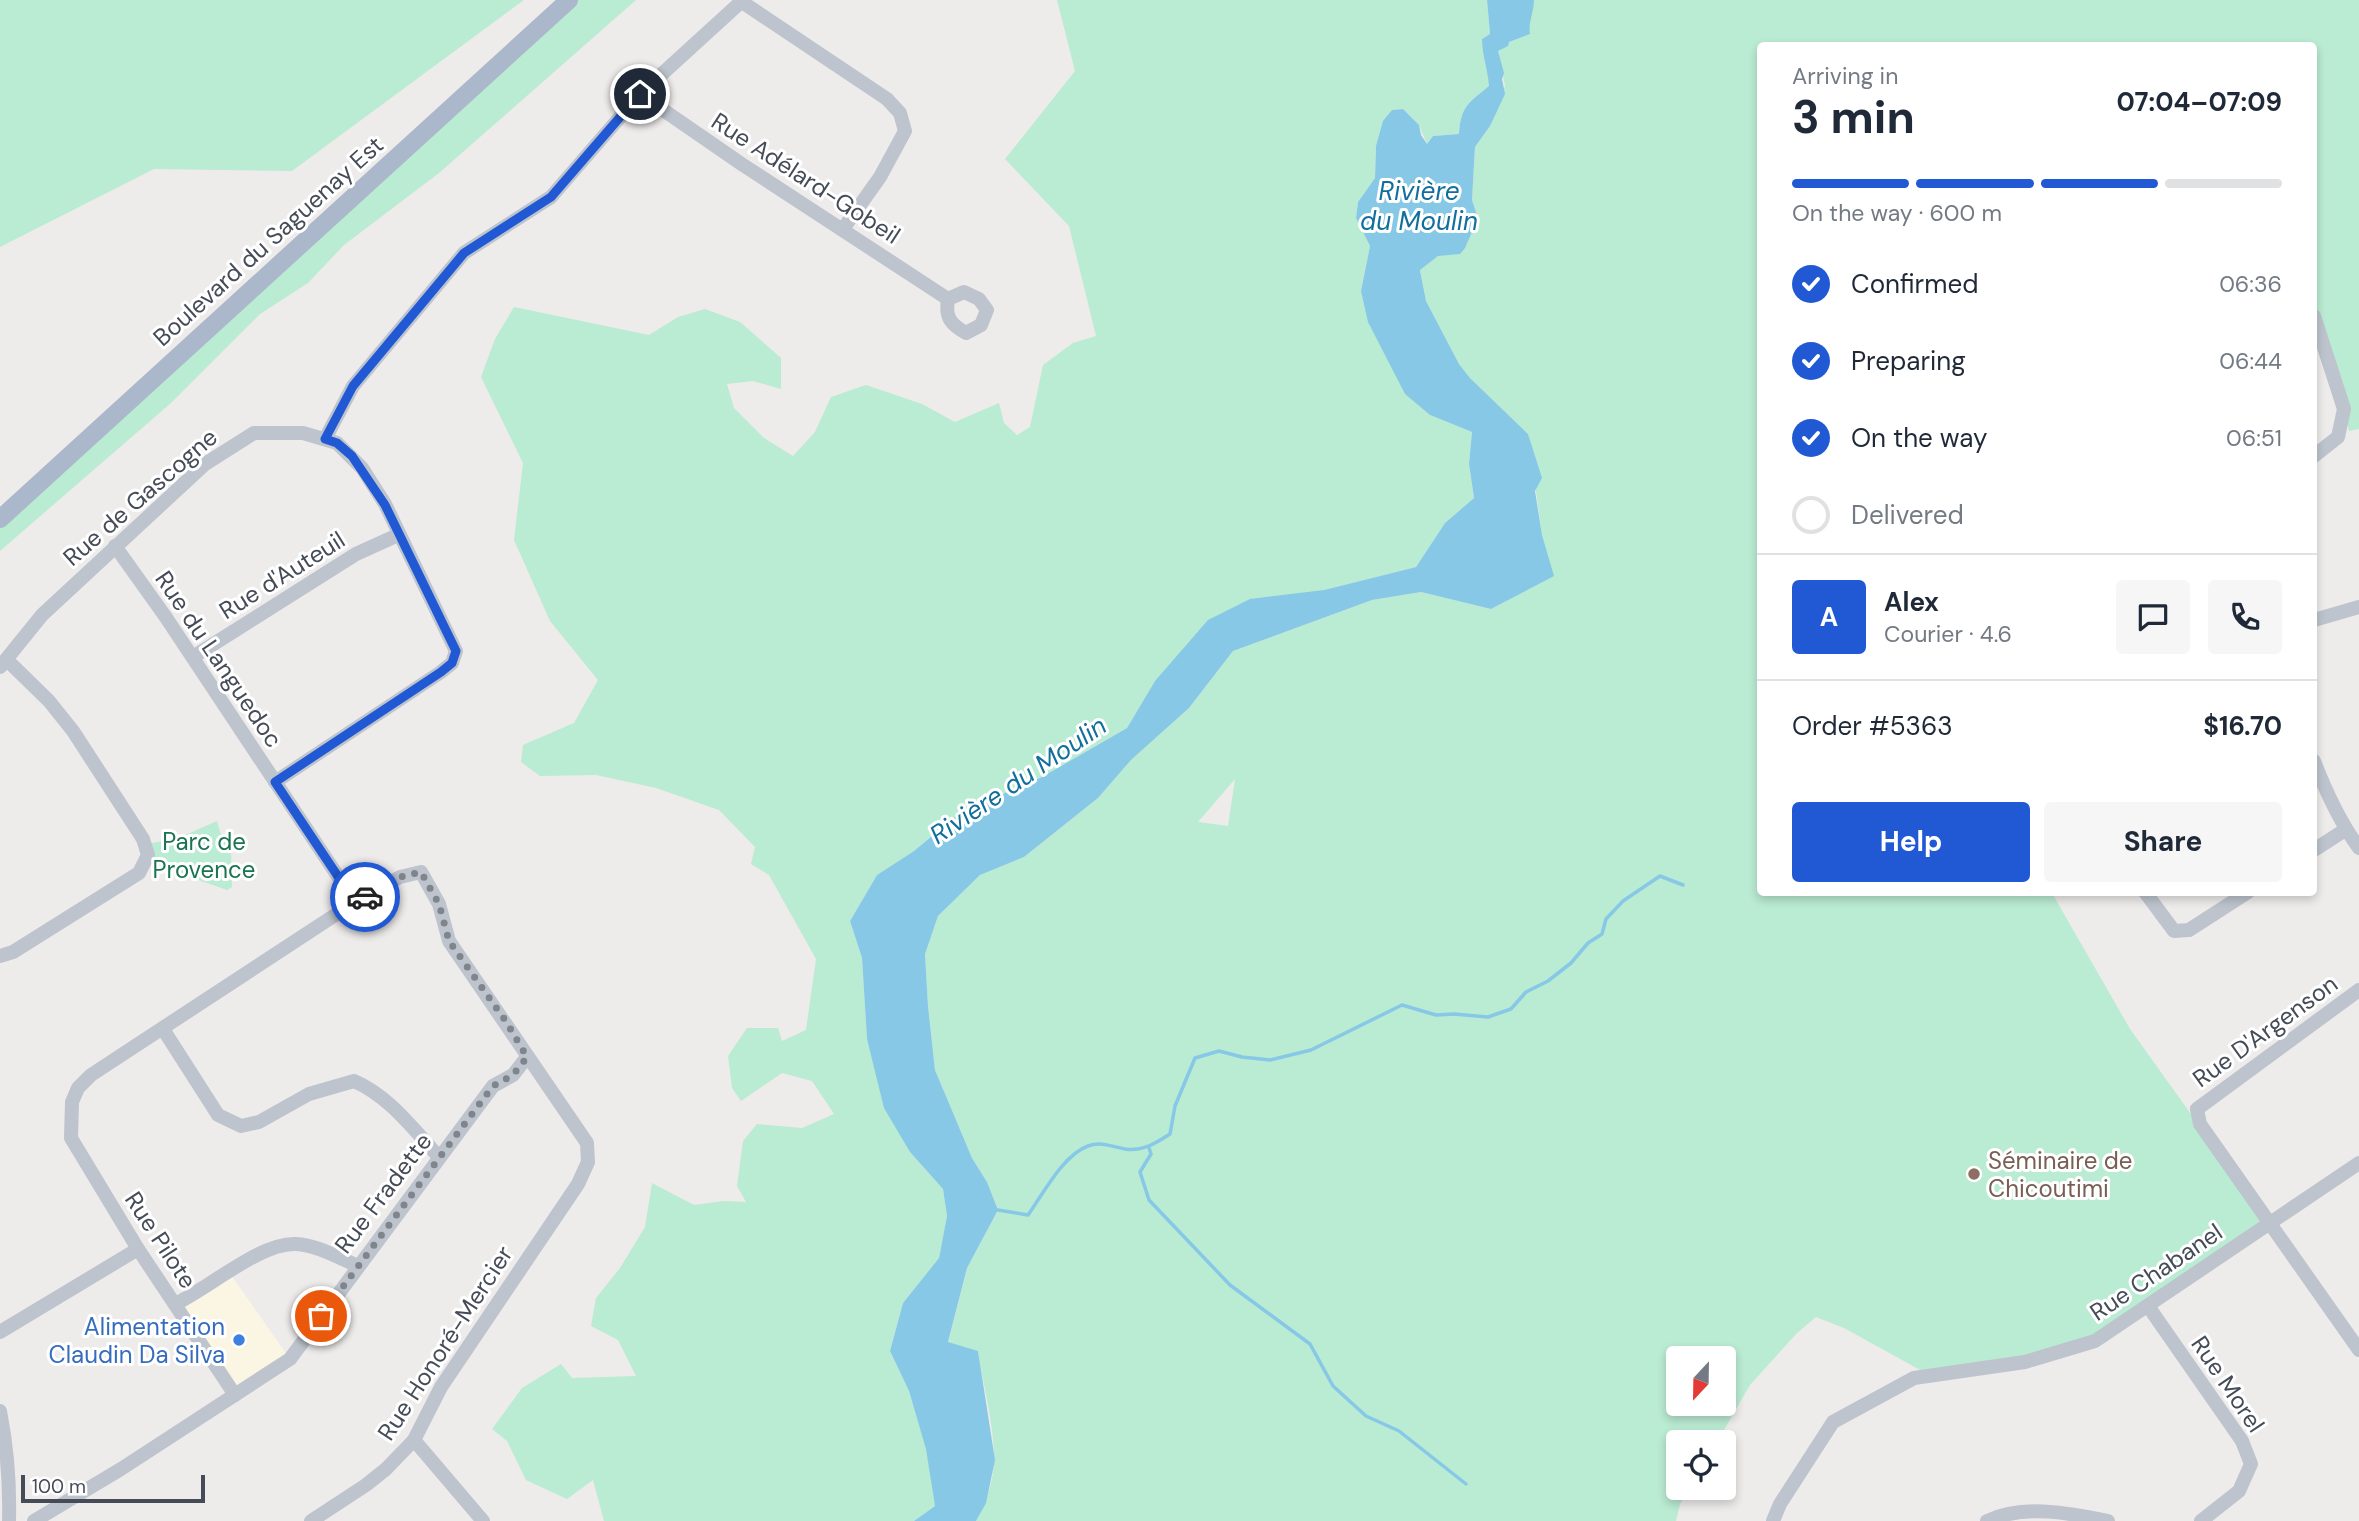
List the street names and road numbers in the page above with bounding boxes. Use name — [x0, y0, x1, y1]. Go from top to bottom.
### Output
street label: Rue Adélard-Gobeil — [706, 105, 906, 251]
street label: Boulevard du Saguenay Est — [146, 129, 390, 353]
street label: Rue de Gascogne — [56, 421, 224, 573]
street label: Rue d'Auteuil — [213, 524, 351, 626]
street label: Rue du Languedoc — [148, 565, 290, 753]
street label: Rue D'Argenson — [2186, 968, 2344, 1094]
street label: Rue Fradette — [328, 1126, 438, 1260]
street label: Rue Pilote — [118, 1186, 204, 1294]
street label: Rue Chabanel — [2084, 1216, 2228, 1328]
street label: Rue Honoré-Mercier — [370, 1240, 520, 1446]
street label: Rue Morel — [2184, 1330, 2272, 1438]

